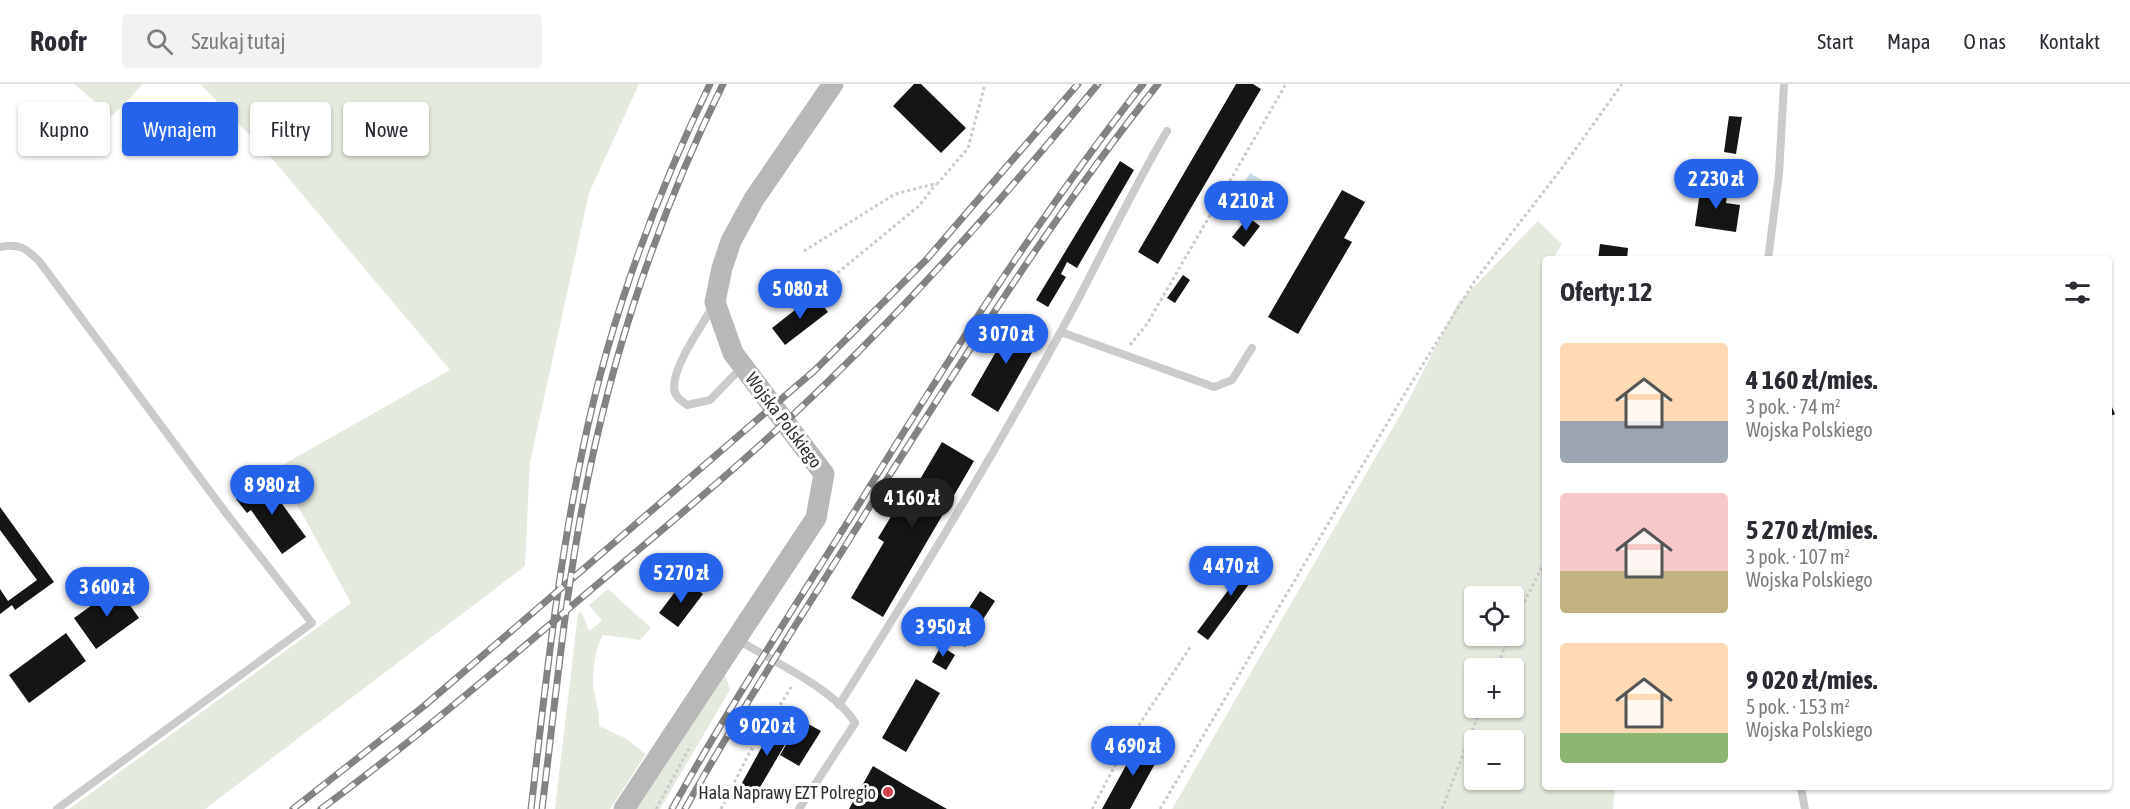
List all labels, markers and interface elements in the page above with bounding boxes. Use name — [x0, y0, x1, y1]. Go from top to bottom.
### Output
search box — [122, 14, 542, 68]
text: Roofr — [30, 25, 86, 57]
icon: search — [143, 25, 176, 58]
text: Szukaj tutaj — [191, 28, 286, 54]
text: Start — [1817, 29, 1854, 53]
text: Mapa — [1887, 29, 1930, 53]
text: O nas — [1963, 29, 2006, 53]
text: Kontakt — [2039, 29, 2100, 53]
chip: Kupno — [18, 102, 110, 156]
chip: Wynajem — [122, 102, 238, 156]
chip: Filtry — [250, 102, 331, 156]
chip: Nowe — [343, 102, 429, 156]
pin: 2 230 zł — [1654, 159, 1778, 210]
text: 2 230 zł — [1688, 167, 1744, 190]
pin: 4 210 zł — [1184, 181, 1308, 232]
text: 4 210 zł — [1218, 189, 1274, 212]
pin: 5 080 zł — [738, 269, 862, 320]
icon: filters — [2061, 276, 2094, 309]
text: 5 080 zł — [772, 277, 828, 300]
text: Oferty: 12 — [1560, 277, 1652, 307]
pin: 3 070 zł — [944, 314, 1068, 365]
text: 3 070 zł — [978, 322, 1034, 345]
text: 4 160 zł/mies. — [1746, 365, 1877, 395]
icon: home — [1608, 367, 1680, 439]
street label: Wojska Polskiego — [741, 368, 827, 472]
text: 3 pok. · 74 m² — [1746, 395, 1841, 418]
text: Wojska Polskiego — [1746, 418, 1873, 441]
pin: 8 980 zł — [210, 465, 334, 516]
text: 8 980 zł — [244, 473, 300, 496]
pin: 4 160 zł — [850, 478, 974, 529]
text: 4 160 zł — [884, 486, 940, 509]
text: 5 270 zł/mies. — [1746, 515, 1877, 545]
icon: home — [1608, 517, 1680, 589]
text: 3 pok. · 107 m² — [1746, 545, 1850, 568]
pin: 4 470 zł — [1169, 546, 1293, 597]
pin: 5 270 zł — [619, 553, 743, 604]
text: 4 470 zł — [1203, 554, 1259, 577]
text: 5 270 zł — [653, 561, 709, 584]
pin: 3 600 zł — [45, 567, 169, 618]
text: Wojska Polskiego — [1746, 568, 1873, 591]
text: 3 600 zł — [79, 575, 135, 598]
map controls — [1464, 586, 1524, 790]
button: locate — [1464, 586, 1524, 646]
pin: 3 950 zł — [881, 607, 1005, 658]
text: 3 950 zł — [915, 615, 971, 638]
button: + — [1464, 658, 1524, 718]
text: 9 020 zł/mies. — [1746, 665, 1877, 695]
icon: home — [1608, 667, 1680, 739]
text: 5 pok. · 153 m² — [1746, 695, 1850, 718]
pin: 9 020 zł — [705, 706, 829, 757]
text: 9 020 zł — [739, 714, 795, 737]
text: Wojska Polskiego — [1746, 718, 1873, 741]
pin: 4 690 zł — [1071, 726, 1195, 777]
button: − — [1464, 730, 1524, 790]
text: 4 690 zł — [1105, 734, 1161, 757]
place label: Hala Naprawy EZT Polregio — [698, 782, 876, 803]
marker: Hala Naprawy EZT Polregio — [881, 785, 895, 799]

